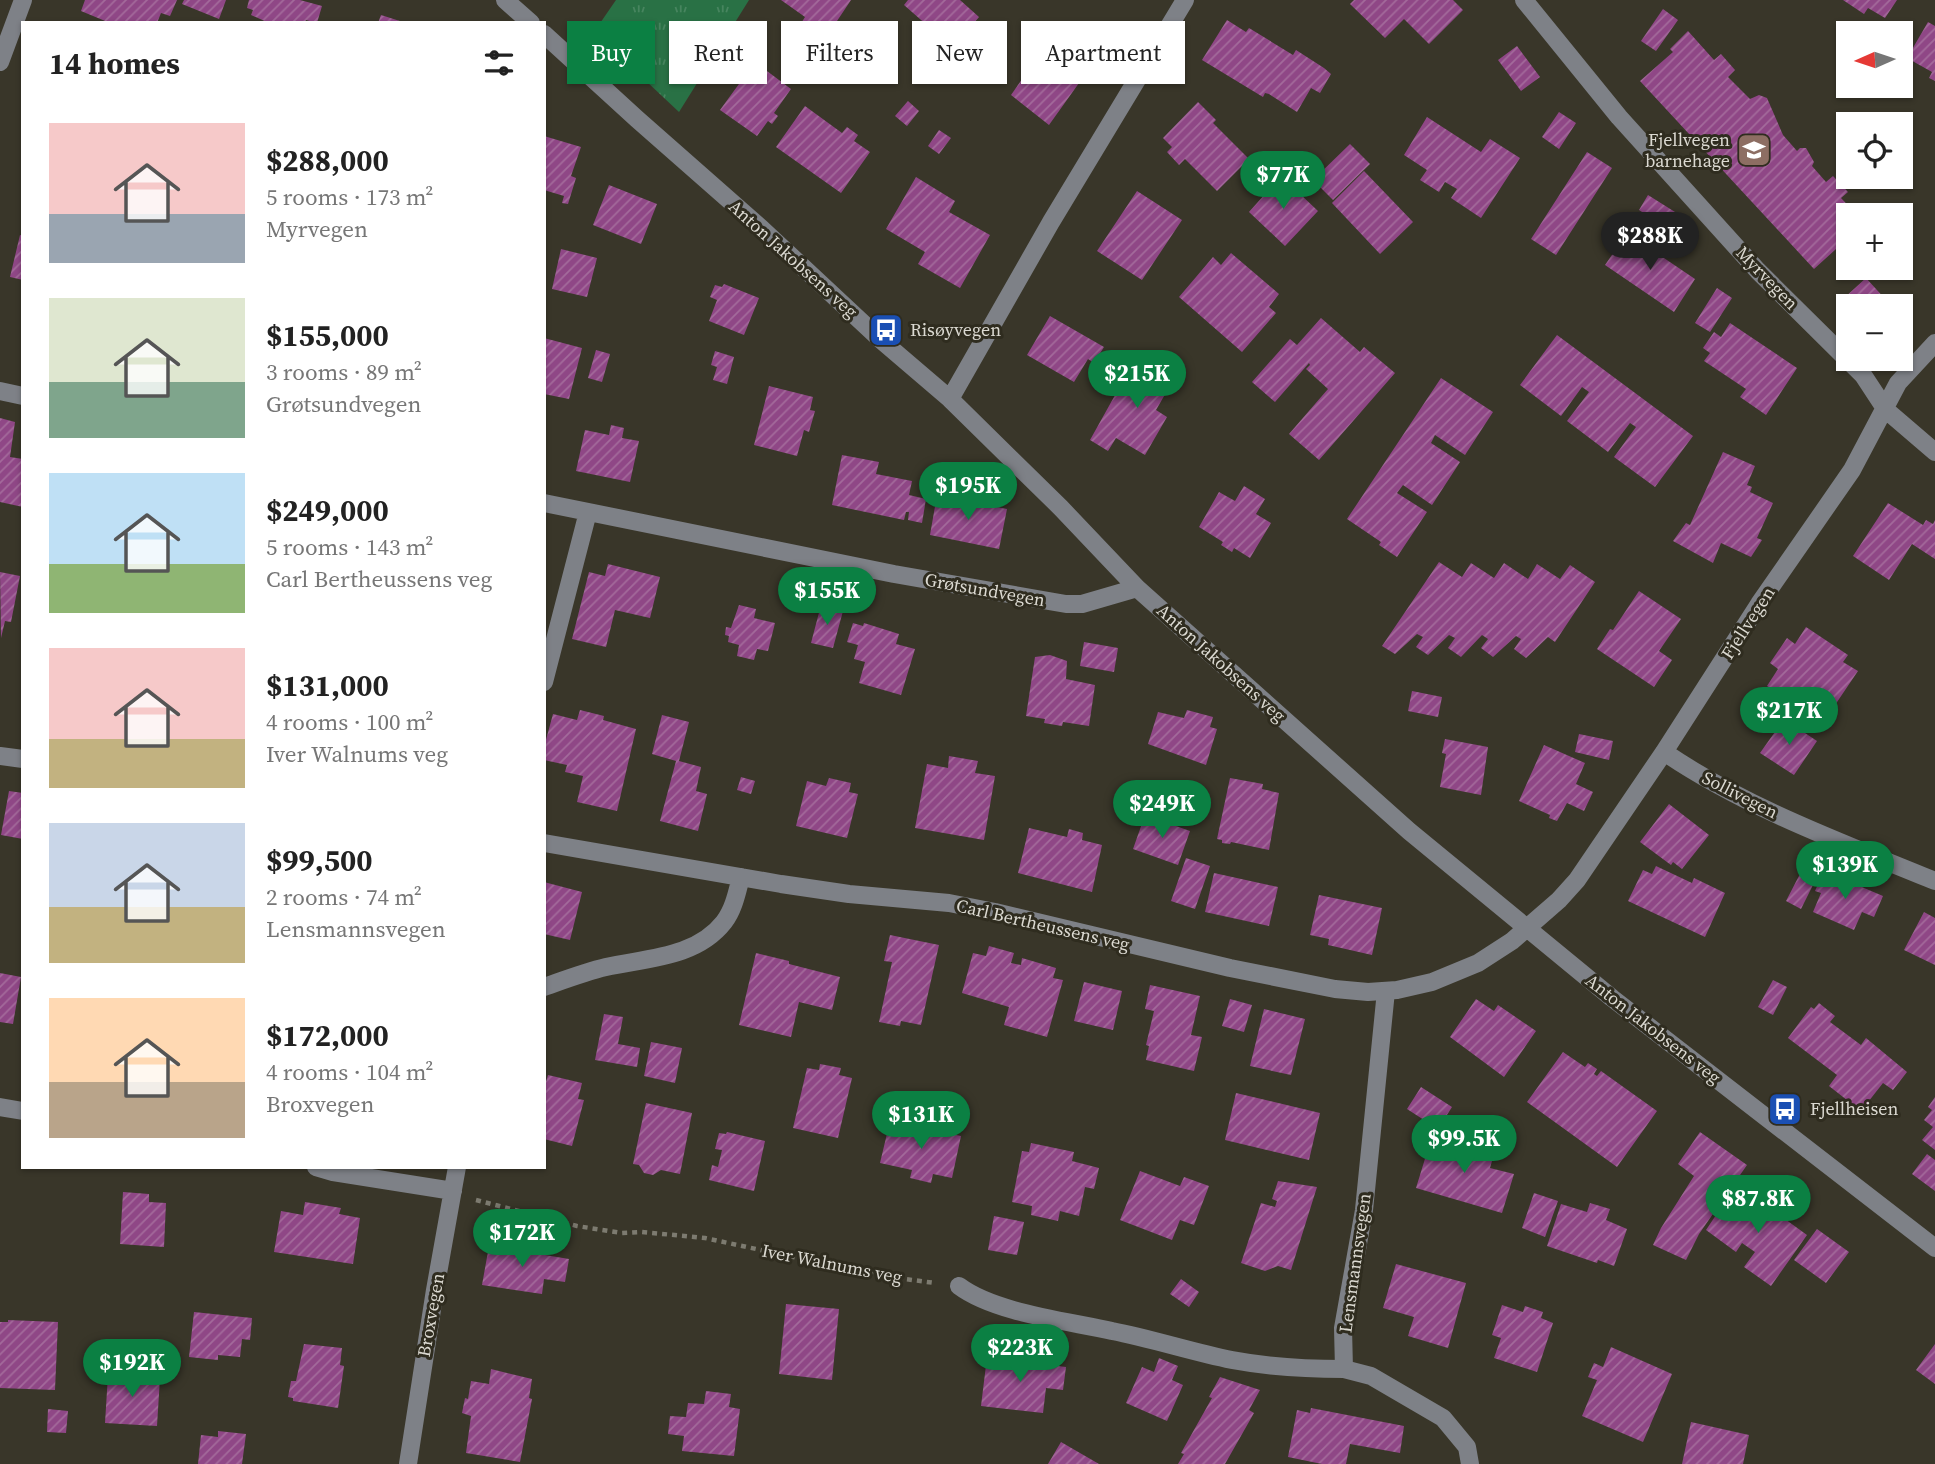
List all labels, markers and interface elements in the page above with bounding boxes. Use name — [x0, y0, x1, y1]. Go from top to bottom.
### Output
chip: Buy — [567, 21, 655, 84]
chip: Rent — [669, 21, 767, 84]
chip: Filters — [781, 21, 898, 84]
chip: New — [912, 21, 1007, 84]
chip: Apartment — [1021, 21, 1185, 84]
north arrow — [1836, 21, 1913, 98]
map controls — [1836, 21, 1913, 371]
text: 14 homes — [49, 43, 180, 84]
icon: filters — [480, 44, 518, 82]
button: locate — [1836, 112, 1913, 189]
place label: Fjellvegen barnehage — [1645, 127, 1730, 173]
school or university icon: Fjellvegen barnehage — [1735, 131, 1773, 169]
text: $288,000 — [266, 140, 389, 181]
icon: home — [105, 151, 189, 235]
pin: $77K — [1242, 152, 1324, 211]
text: $77K — [1256, 158, 1310, 190]
text: 5 rooms · 173 m² — [266, 181, 433, 213]
street label: Anton Jakobsens veg — [723, 194, 863, 323]
button: + — [1836, 203, 1913, 280]
pin: $288K — [1601, 212, 1699, 272]
text: Myrvegen — [266, 213, 368, 245]
text: $288K — [1617, 219, 1683, 251]
street label: Myrvegen — [1731, 240, 1804, 315]
button: − — [1836, 294, 1913, 371]
bus stop icon: Risøyvegen — [867, 311, 905, 349]
text: $155,000 — [266, 315, 389, 356]
place label: Risøyvegen — [910, 317, 1001, 342]
icon: home — [105, 326, 189, 410]
pin: $215K — [1088, 350, 1186, 410]
text: 3 rooms · 89 m² — [266, 356, 422, 388]
text: $215K — [1104, 357, 1170, 389]
text: Grøtsundvegen — [266, 388, 421, 420]
pin: $195K — [919, 462, 1017, 522]
text: $195K — [935, 469, 1001, 501]
text: $249,000 — [266, 490, 389, 531]
icon: home — [105, 501, 189, 585]
text: 5 rooms · 143 m² — [266, 531, 433, 563]
text: Carl Bertheussens veg — [266, 563, 492, 595]
street label: Grøtsundvegen — [923, 567, 1047, 612]
pin: $155K — [778, 568, 876, 627]
text: $155K — [794, 574, 860, 606]
street label: Fjellvegen — [1715, 581, 1780, 664]
street label: Anton Jakobsens veg — [1151, 598, 1291, 727]
text: $131,000 — [266, 665, 389, 706]
icon: home — [105, 676, 189, 760]
pin: $217K — [1740, 688, 1838, 747]
text: $217K — [1756, 694, 1822, 726]
text: 4 rooms · 100 m² — [266, 706, 433, 738]
text: Iver Walnums veg — [266, 738, 448, 770]
street label: Sollivegen — [1698, 765, 1782, 824]
pin: $249K — [1113, 780, 1211, 840]
text: $249K — [1129, 787, 1195, 819]
text: $99,500 — [266, 840, 373, 881]
pin: $139K — [1796, 842, 1894, 901]
text: $139K — [1812, 848, 1878, 880]
icon: home — [105, 851, 189, 935]
text: 2 rooms · 74 m² — [266, 881, 422, 913]
street label: Carl Bertheussens veg — [954, 892, 1132, 957]
text: Lensmannsvegen — [266, 913, 446, 945]
street label: Anton Jakobsens veg — [1580, 968, 1726, 1089]
text: $172,000 — [266, 1015, 389, 1056]
icon: home — [105, 1026, 189, 1110]
text: 4 rooms · 104 m² — [266, 1056, 433, 1088]
text: Broxvegen — [266, 1088, 374, 1120]
bus stop icon: Fjellheisen — [1766, 1090, 1804, 1128]
pin: $131K — [872, 1092, 970, 1151]
place label: Fjellheisen — [1810, 1096, 1898, 1121]
text: $131K — [888, 1098, 954, 1130]
pin: $99.5K — [1407, 1116, 1521, 1175]
text: $99.5K — [1428, 1122, 1500, 1154]
pin: $87.8K — [1701, 1176, 1815, 1235]
text: $87.8K — [1722, 1182, 1794, 1214]
street label: Lensmannsvegen — [1332, 1191, 1377, 1334]
pin: $172K — [473, 1210, 571, 1269]
text: $172K — [489, 1216, 555, 1248]
street label: Iver Walnums veg — [760, 1238, 904, 1289]
street label: Broxvegen — [411, 1271, 450, 1359]
pin: $223K — [971, 1324, 1069, 1384]
text: $223K — [987, 1331, 1053, 1363]
pin: $192K — [83, 1340, 181, 1399]
text: $192K — [99, 1346, 165, 1378]

